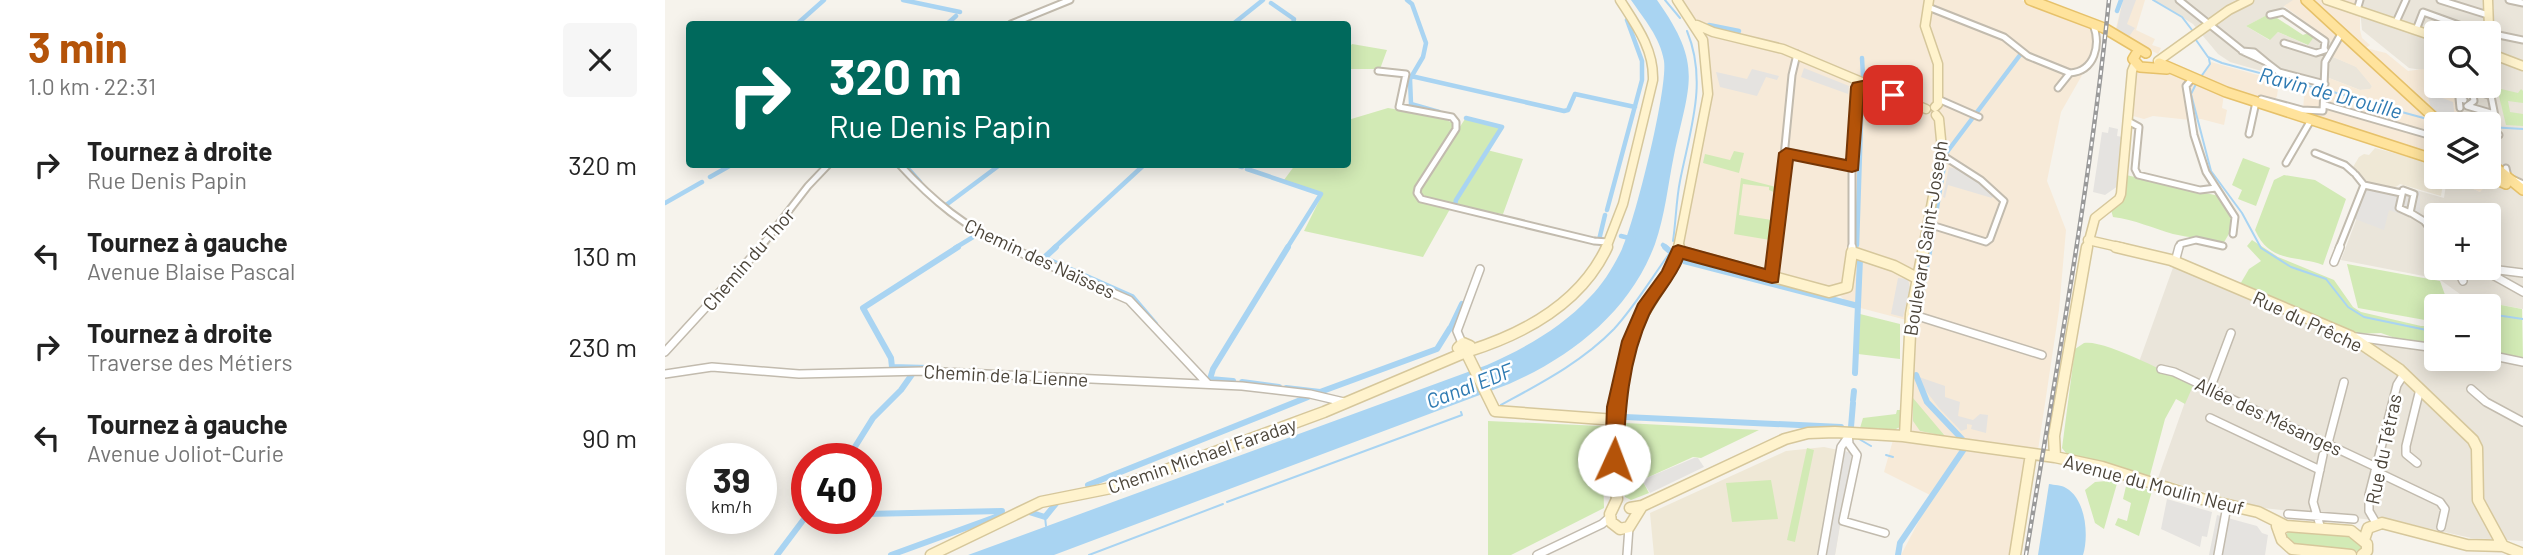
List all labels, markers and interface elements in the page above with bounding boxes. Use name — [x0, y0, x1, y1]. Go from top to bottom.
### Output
text: 3 min — [28, 21, 128, 71]
map controls — [2424, 21, 2501, 371]
button: search — [2424, 21, 2501, 98]
button: close — [563, 23, 637, 97]
text: 320 m — [829, 46, 962, 105]
icon: right — [714, 49, 805, 140]
water label: Ravin de Drouille — [2257, 61, 2405, 123]
pin — [1863, 65, 1923, 125]
text: 1.0 km · 22:31 — [28, 72, 156, 100]
icon: arrive — [1874, 76, 1912, 114]
text: Rue Denis Papin — [829, 106, 1052, 144]
button: layers — [2424, 112, 2501, 189]
text: Tournez à droite — [87, 135, 272, 166]
street label: Boulevard Saint-Joseph — [1898, 139, 1952, 337]
icon: right — [28, 146, 66, 184]
text: 320 m — [568, 149, 637, 180]
text: Rue Denis Papin — [87, 166, 247, 194]
street label: Chemin du Thor — [697, 203, 799, 315]
button: + — [2424, 203, 2501, 280]
street label: Chemin des Naïsses — [961, 213, 1119, 303]
text: Tournez à gauche — [87, 226, 288, 257]
icon: left — [28, 237, 66, 275]
text: 130 m — [573, 240, 637, 271]
text: Avenue Blaise Pascal — [87, 257, 295, 285]
street label: Rue du Prêche — [2249, 286, 2367, 356]
button: − — [2424, 294, 2501, 371]
text: Tournez à droite — [87, 317, 272, 348]
icon: right — [28, 328, 66, 366]
text: 230 m — [568, 331, 637, 362]
text: Traverse des Métiers — [87, 348, 293, 376]
water label: Canal EDF — [1422, 357, 1517, 413]
street label: Chemin de la Lienne — [923, 359, 1089, 391]
street label: Allée des Mésanges — [2192, 372, 2346, 460]
street label: Rue du Tétras — [2360, 392, 2406, 506]
text: Tournez à gauche — [87, 408, 288, 439]
street label: Chemin Michael Faraday — [1105, 412, 1300, 498]
icon: left — [28, 419, 66, 457]
text: 90 m — [582, 422, 637, 453]
position arrow — [1577, 423, 1651, 497]
text: Avenue Joliot-Curie — [87, 439, 284, 467]
speed limit sign: 40 — [791, 443, 882, 534]
street label: Avenue du Moulin Neuf — [2061, 449, 2247, 519]
text: 39 — [713, 458, 750, 500]
text: km/h — [711, 495, 752, 517]

